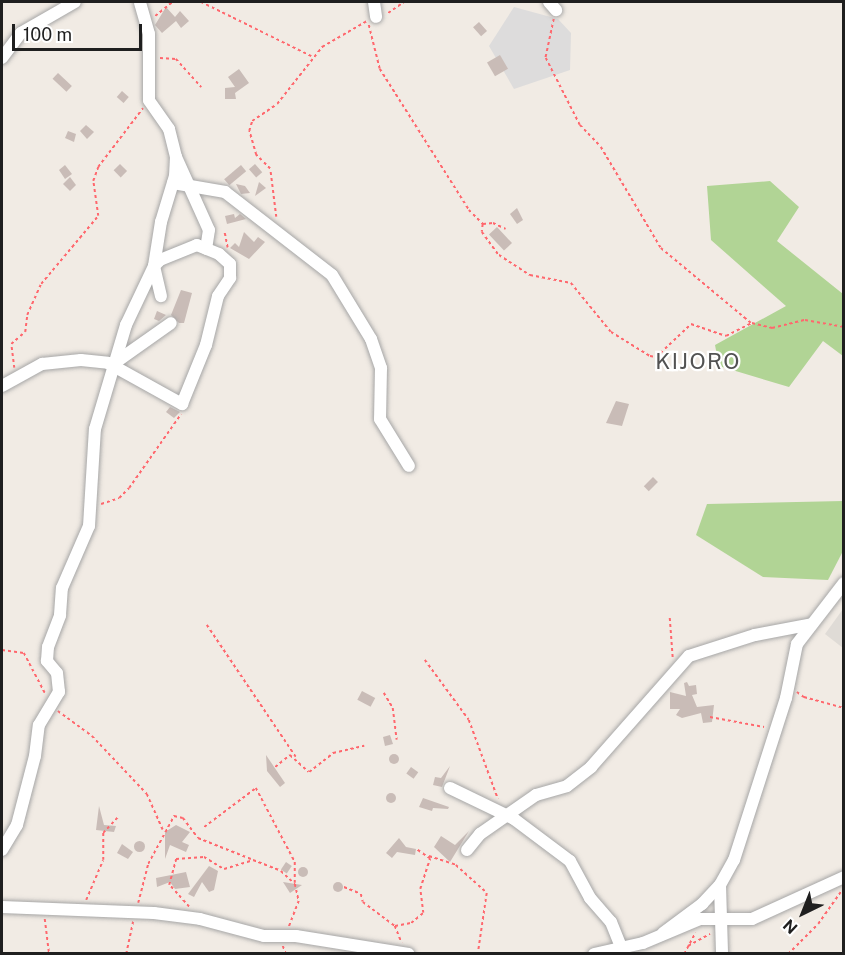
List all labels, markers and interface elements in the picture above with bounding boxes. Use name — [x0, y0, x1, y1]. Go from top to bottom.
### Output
scale bar — [15, 12, 146, 50]
text: 100 m — [23, 24, 72, 45]
district label: KIJORO — [655, 349, 741, 375]
north arrow — [773, 883, 833, 943]
text: N — [779, 915, 801, 938]

